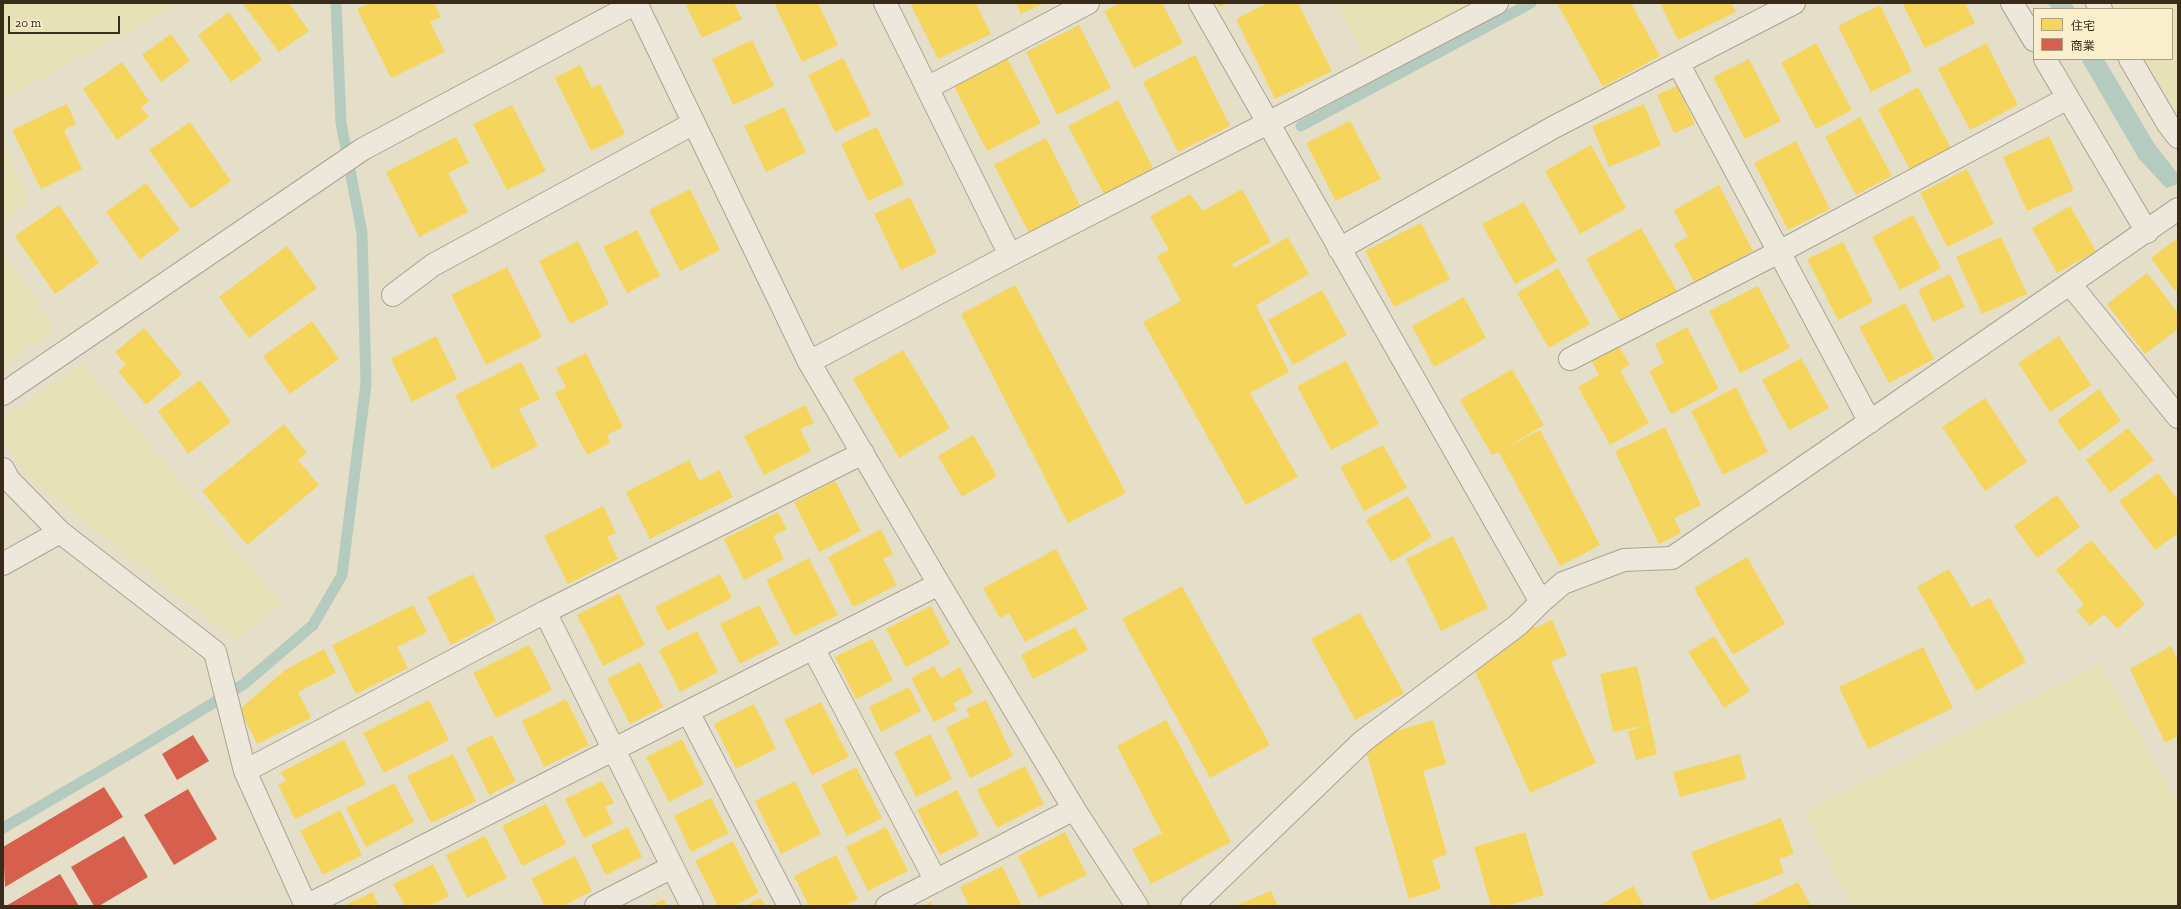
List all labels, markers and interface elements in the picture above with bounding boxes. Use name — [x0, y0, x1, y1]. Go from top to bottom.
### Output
scale bar — [10, 8, 122, 34]
legend — [2033, 8, 2173, 60]
text: 20 m — [15, 16, 41, 30]
text: 住宅 — [2071, 19, 2095, 33]
text: 商業 — [2071, 39, 2095, 53]

